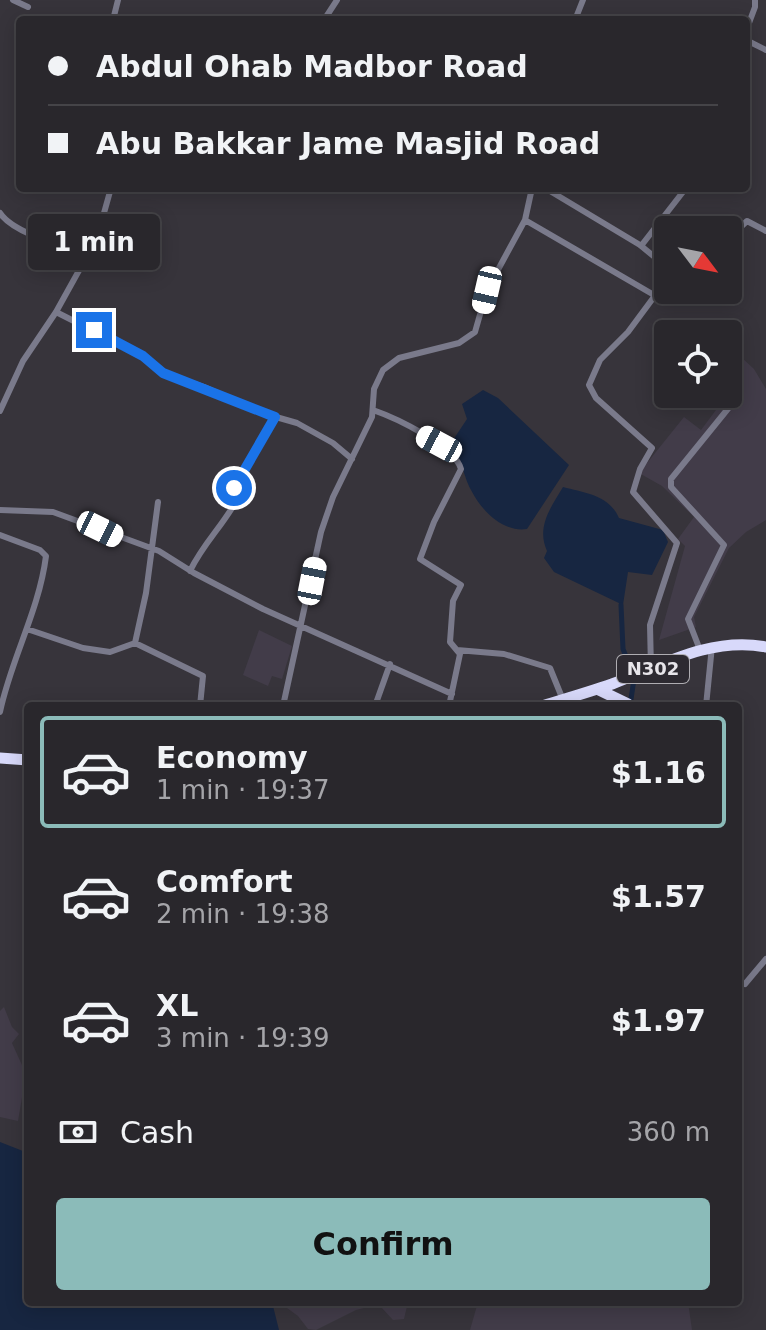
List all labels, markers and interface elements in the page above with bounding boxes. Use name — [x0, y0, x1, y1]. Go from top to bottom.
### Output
text: Abdul Ohab Madbor Road — [96, 49, 528, 84]
text: Abu Bakkar Jame Masjid Road — [96, 126, 600, 161]
callout: 1 min — [28, 214, 160, 270]
north arrow — [654, 216, 742, 304]
map controls — [654, 216, 742, 408]
text: 1 min — [53, 227, 135, 257]
car — [470, 264, 504, 316]
route end — [76, 312, 112, 348]
button: locate — [654, 320, 742, 408]
car — [412, 422, 466, 466]
route start — [216, 470, 252, 506]
car — [73, 508, 127, 550]
car — [296, 555, 328, 607]
road number: N302 — [617, 655, 689, 683]
icon: car — [60, 736, 132, 808]
text: Economy — [156, 740, 308, 775]
text: $1.16 — [611, 755, 706, 790]
text: 1 min · 19:37 — [156, 775, 330, 805]
icon: car — [60, 860, 132, 932]
text: Comfort — [156, 864, 293, 899]
text: $1.57 — [611, 879, 706, 914]
text: 2 min · 19:38 — [156, 899, 330, 929]
icon: car — [60, 984, 132, 1056]
text: XL — [156, 988, 198, 1023]
text: $1.97 — [611, 1003, 706, 1038]
text: 3 min · 19:39 — [156, 1023, 330, 1053]
icon: cash — [56, 1110, 100, 1154]
text: Cash — [120, 1115, 194, 1150]
text: 360 m — [627, 1117, 710, 1147]
button: Confirm — [56, 1198, 710, 1290]

